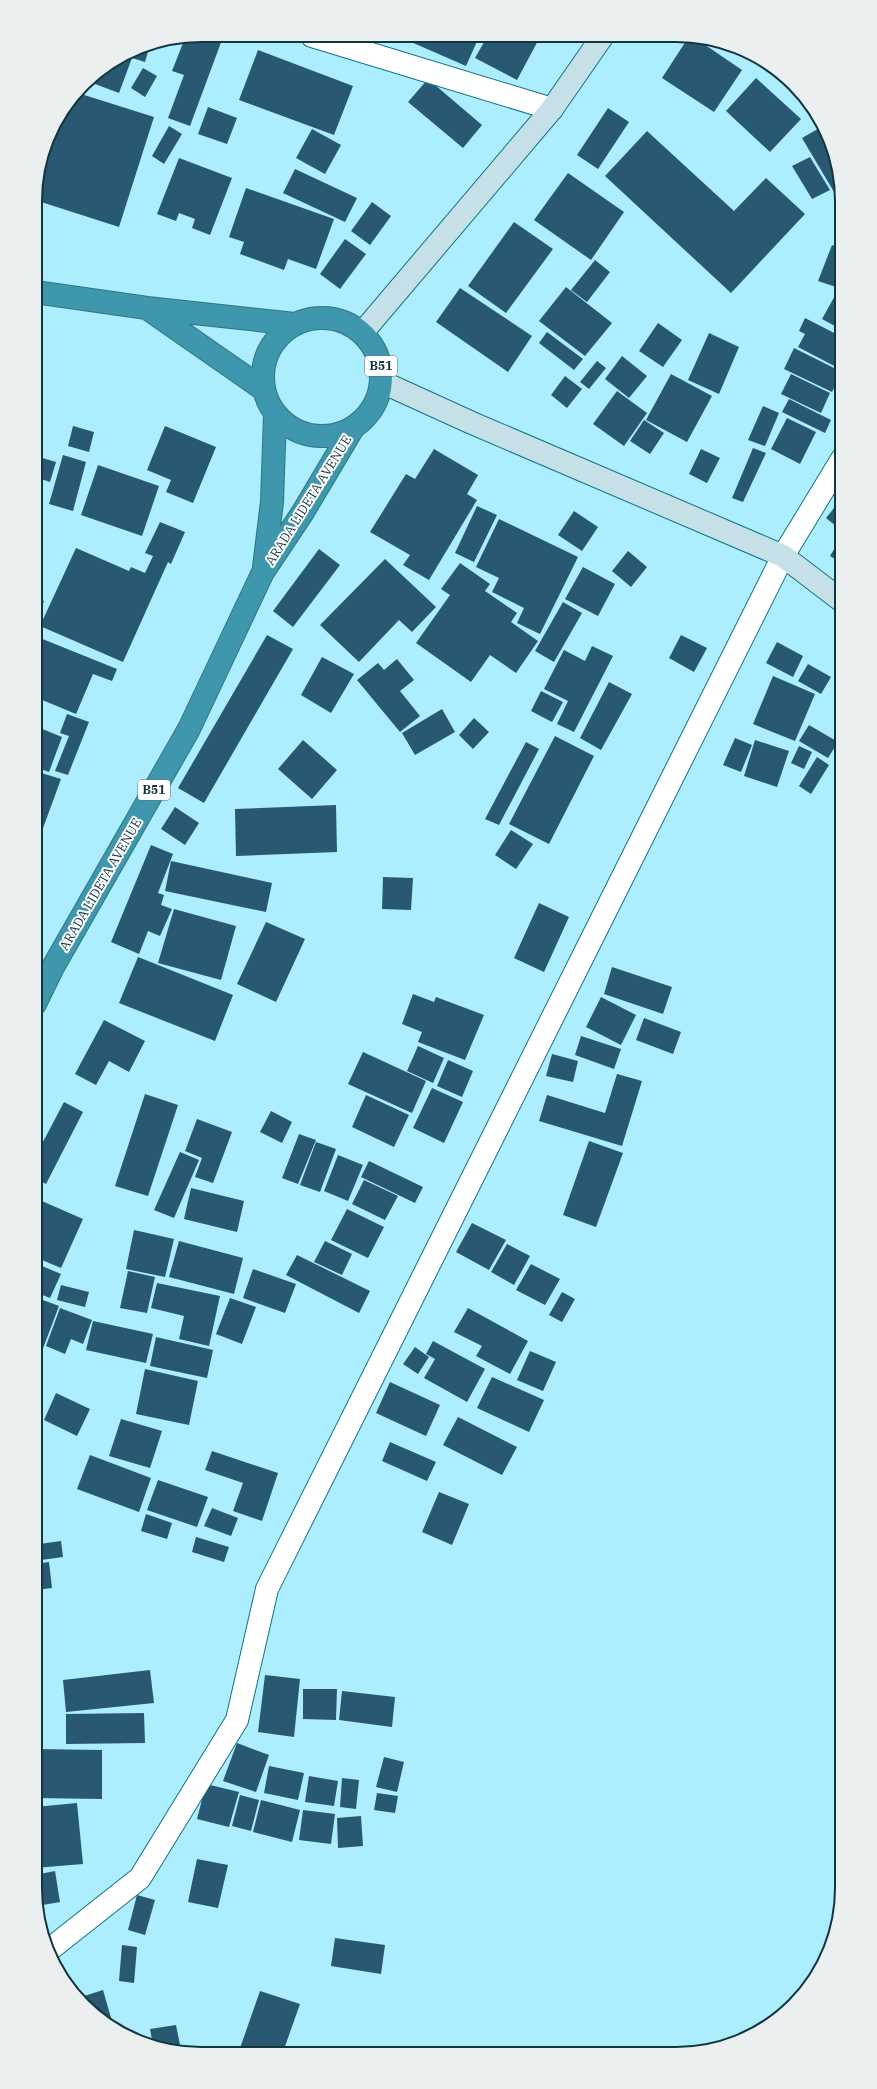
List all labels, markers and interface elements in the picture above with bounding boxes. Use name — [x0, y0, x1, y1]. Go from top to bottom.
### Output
road number: B51 — [365, 356, 397, 376]
street label: ARADA LIDETA AVENUE — [261, 432, 355, 568]
road number: B51 — [138, 780, 170, 800]
street label: ARADA LIDETA AVENUE — [56, 815, 145, 954]

